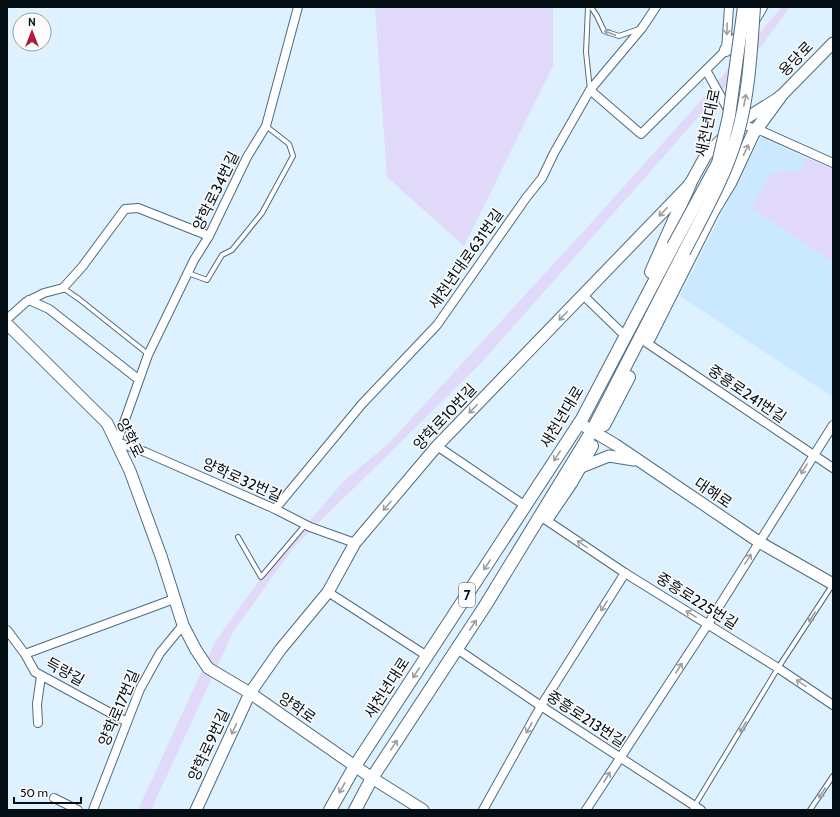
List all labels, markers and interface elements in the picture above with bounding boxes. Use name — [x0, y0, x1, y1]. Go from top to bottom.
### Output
north arrow — [12, 12, 52, 52]
text: N — [28, 15, 36, 29]
one-way arrow — [724, 22, 731, 35]
one-way arrow — [604, 28, 616, 36]
street label: 용당로 — [775, 38, 817, 80]
street label: 새천년대로 — [692, 87, 724, 159]
one-way arrow — [741, 94, 749, 107]
one-way arrow — [742, 144, 750, 156]
street label: 양학로34번길 — [189, 148, 243, 234]
street label: 새천년대로631번길 — [425, 205, 507, 313]
one-way arrow — [658, 207, 668, 217]
one-way arrow — [559, 310, 568, 320]
street label: 중흥로241번길 — [704, 361, 790, 427]
street label: 양학로10번길 — [410, 380, 480, 454]
street label: 새천년대로 — [537, 383, 587, 451]
one-way arrow — [468, 404, 478, 414]
street label: 양학로 — [113, 415, 147, 461]
one-way arrow — [553, 450, 562, 461]
street label: 양학로32번길 — [200, 454, 284, 506]
one-way arrow — [800, 463, 808, 475]
street label: 대해로 — [691, 474, 735, 512]
one-way arrow — [382, 501, 391, 512]
one-way arrow — [576, 539, 587, 548]
one-way arrow — [745, 553, 753, 565]
one-way arrow — [483, 559, 491, 570]
street label: 중흥로225번길 — [653, 569, 741, 633]
road number: 7 — [459, 583, 475, 607]
one-way arrow — [600, 600, 608, 611]
one-way arrow — [685, 609, 697, 617]
one-way arrow — [808, 611, 816, 622]
one-way arrow — [469, 620, 477, 631]
street label: 득량길 — [43, 654, 87, 690]
street label: 새천년대로 — [361, 654, 413, 722]
one-way arrow — [675, 662, 683, 674]
street label: 양학로17번길 — [95, 667, 143, 749]
one-way arrow — [411, 668, 420, 679]
one-way arrow — [796, 679, 807, 687]
street label: 중흥로213번길 — [543, 687, 629, 751]
street label: 양학로 — [275, 689, 319, 727]
street label: 양학로9번길 — [184, 706, 234, 784]
one-way arrow — [738, 721, 746, 733]
one-way arrow — [524, 722, 532, 734]
one-way arrow — [230, 723, 237, 735]
one-way arrow — [390, 740, 398, 751]
one-way arrow — [604, 771, 612, 783]
scale bar — [14, 779, 81, 805]
one-way arrow — [338, 782, 346, 794]
text: 50 m — [20, 785, 48, 800]
one-way arrow — [817, 787, 825, 799]

